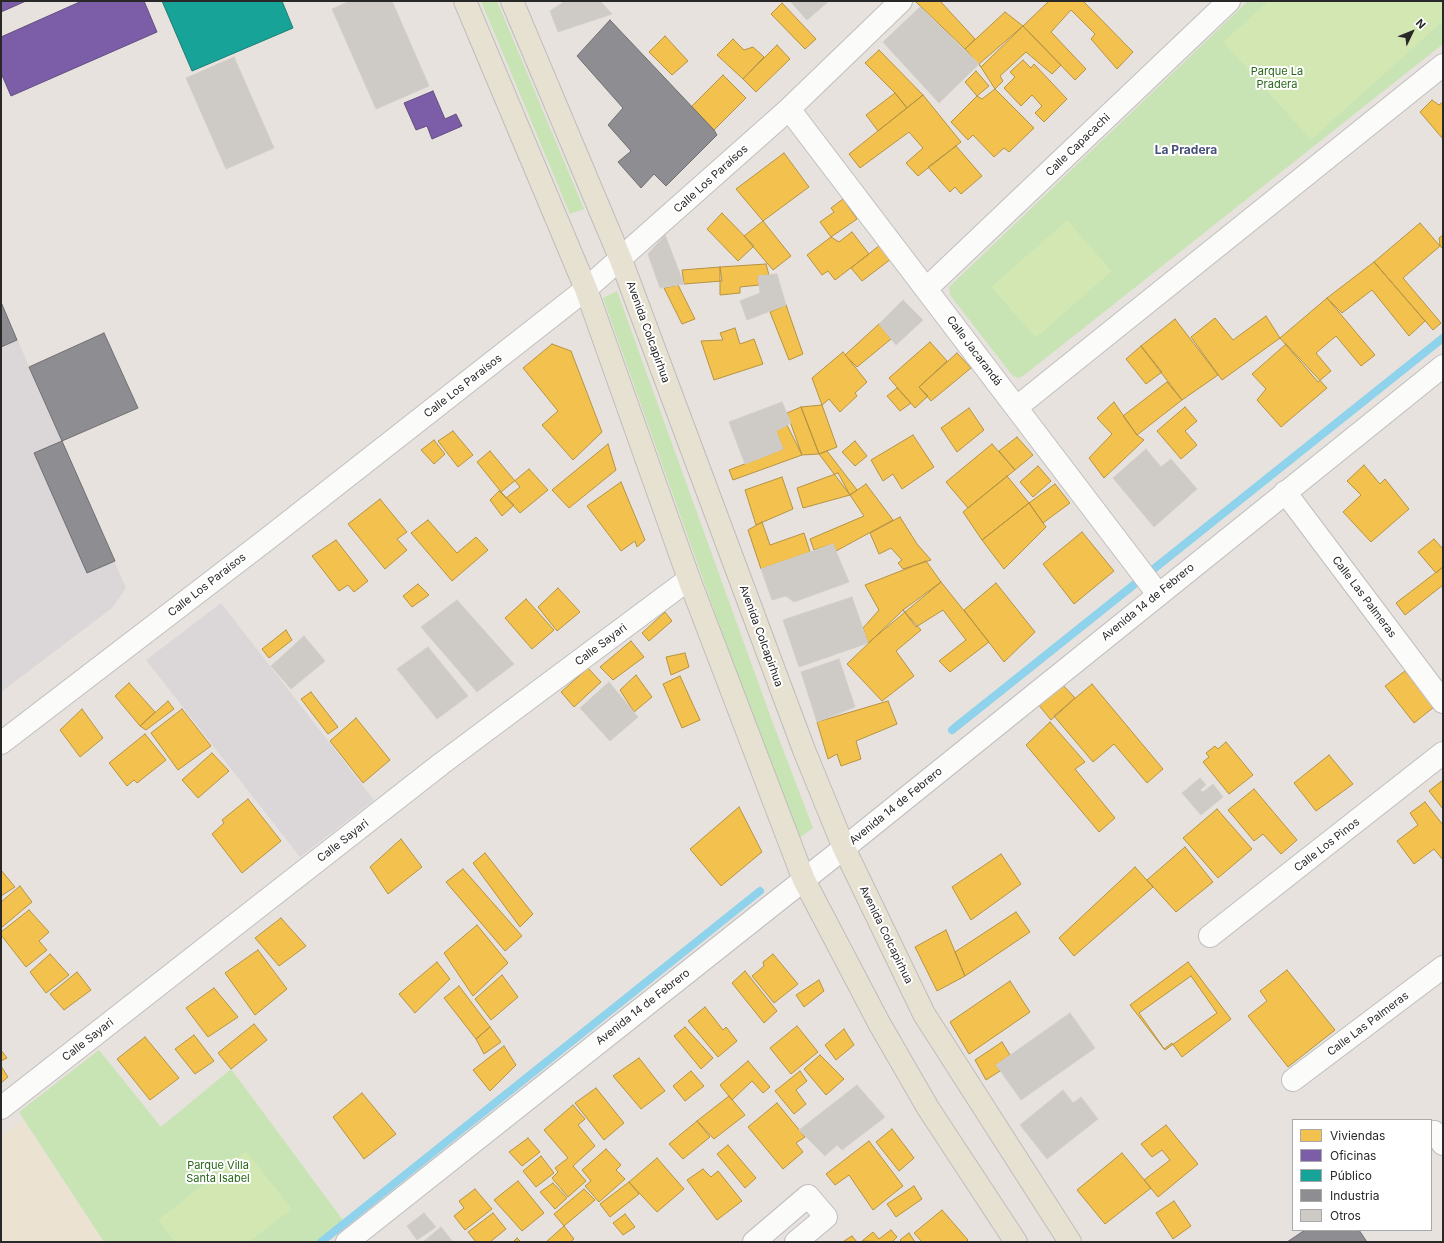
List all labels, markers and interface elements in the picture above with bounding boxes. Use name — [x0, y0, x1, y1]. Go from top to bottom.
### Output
north arrow — [1392, 12, 1432, 52]
text: N — [1413, 16, 1429, 32]
park label: Parque La Pradera — [1251, 65, 1303, 91]
street label: Calle Capacachi — [1043, 111, 1113, 179]
street label: Calle Los Paraísos — [671, 142, 751, 216]
district label: La Pradera — [1155, 143, 1217, 157]
street label: Avenida Colcapirhua — [623, 279, 673, 385]
street label: Calle Jacarandá — [944, 314, 1004, 388]
street label: Calle Los Paraísos — [421, 352, 505, 420]
street label: Calle Los Paraísos — [165, 551, 249, 619]
street label: Calle Las Palmeras — [1329, 554, 1399, 640]
street label: Avenida 14 de Febrero — [1099, 561, 1197, 643]
street label: Avenida Colcapirhua — [736, 583, 786, 689]
street label: Calle Sayari — [573, 621, 629, 669]
street label: Avenida 14 de Febrero — [847, 765, 945, 847]
street label: Calle Los Pinos — [1292, 815, 1362, 875]
street label: Calle Sayari — [315, 817, 371, 865]
street label: Avenida Colcapirhua — [857, 884, 915, 986]
street label: Avenida 14 de Febrero — [593, 966, 693, 1048]
street label: Calle Las Palmeras — [1325, 989, 1411, 1059]
street label: Calle Sayari — [60, 1016, 116, 1064]
legend — [1292, 1119, 1432, 1231]
text: Viviendas — [1330, 1128, 1385, 1143]
text: Oficinas — [1330, 1148, 1376, 1163]
park label: Parque Villa Santa Isabel — [186, 1159, 250, 1185]
text: Público — [1330, 1168, 1372, 1183]
text: Industria — [1330, 1188, 1379, 1203]
text: Otros — [1330, 1208, 1361, 1223]

